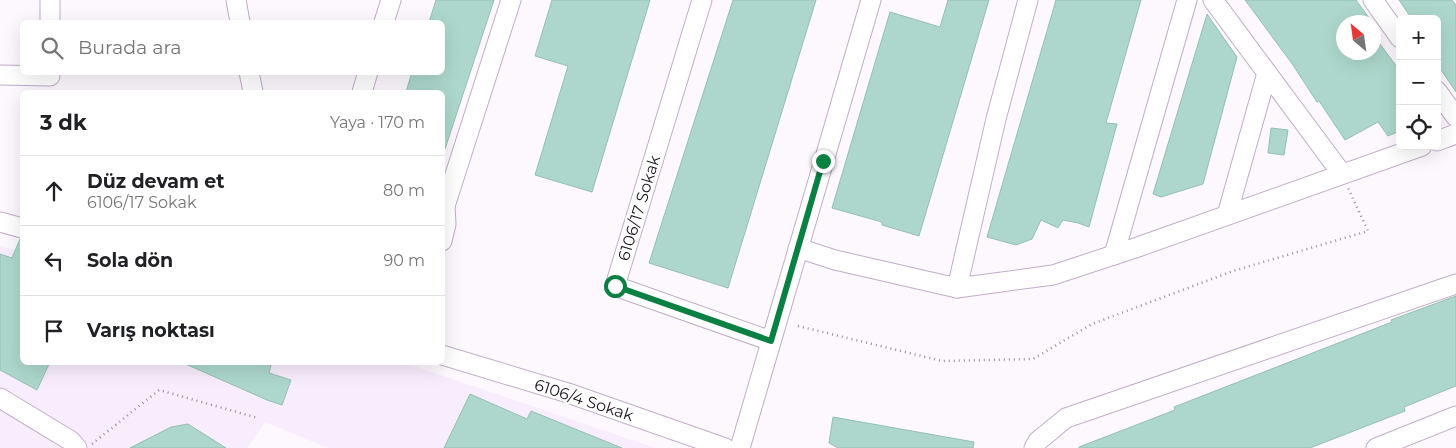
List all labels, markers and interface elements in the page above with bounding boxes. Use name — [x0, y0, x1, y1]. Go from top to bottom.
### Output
north arrow — [1336, 15, 1381, 60]
map controls — [1396, 15, 1441, 150]
button: + — [1396, 15, 1441, 60]
search box — [20, 20, 445, 75]
icon: search — [38, 34, 66, 62]
text: Burada ara — [78, 36, 182, 59]
button: − — [1396, 60, 1441, 105]
button: locate — [1396, 105, 1441, 150]
text: 3 dk — [40, 110, 87, 135]
text: Yaya · 170 m — [330, 113, 425, 132]
route end — [812, 150, 835, 173]
street label: 6106/17 Sokak — [614, 152, 664, 263]
text: Düz devam et — [87, 170, 225, 193]
icon: ahead — [40, 177, 68, 205]
text: 80 m — [383, 181, 425, 200]
text: 6106/17 Sokak — [87, 193, 197, 212]
icon: left — [40, 247, 68, 275]
text: Sola dön — [87, 249, 173, 272]
text: 90 m — [383, 251, 425, 270]
route start — [604, 275, 627, 298]
icon: arrive — [40, 317, 68, 345]
text: Varış noktası — [87, 319, 215, 342]
street label: 6106/4 Sokak — [532, 375, 636, 425]

